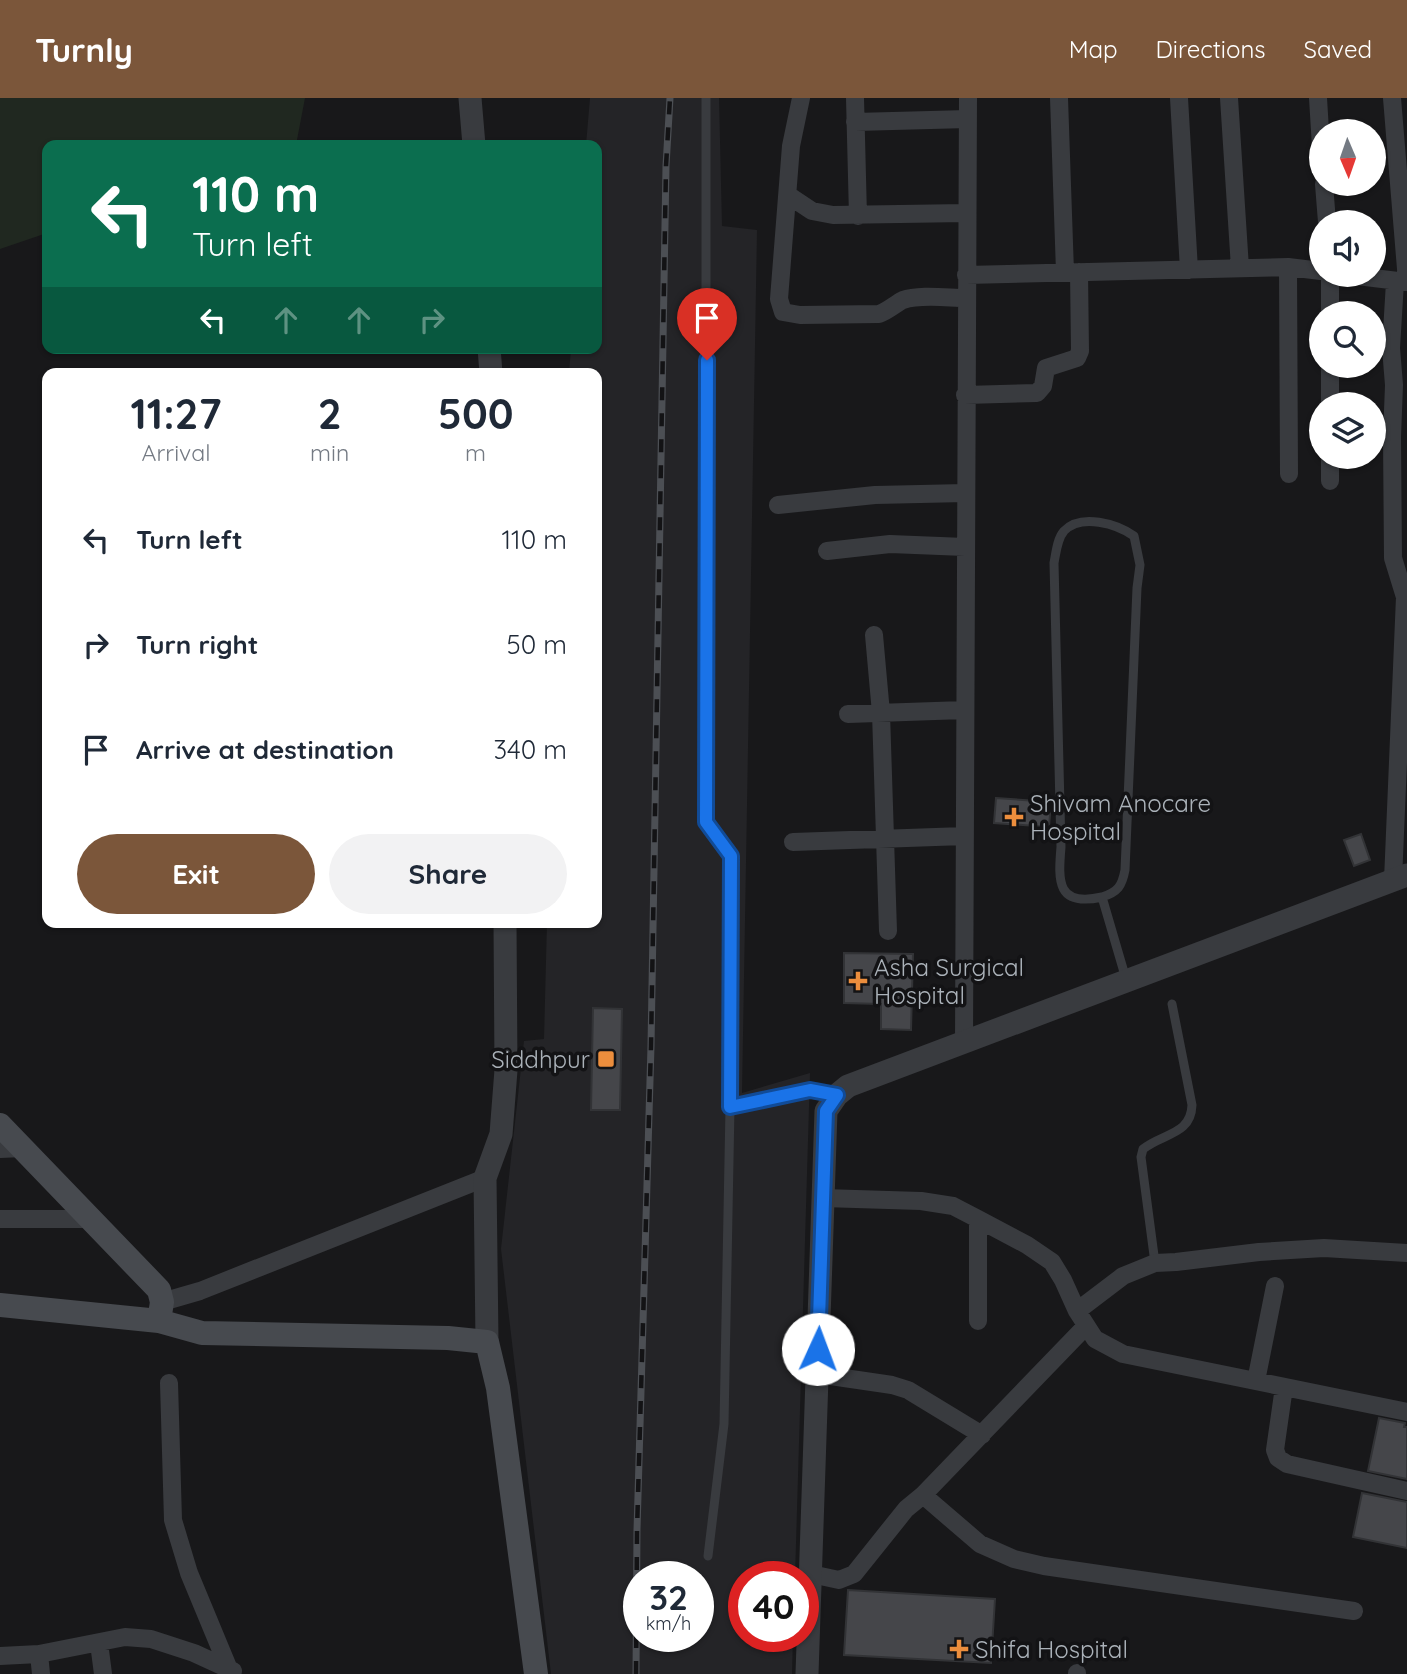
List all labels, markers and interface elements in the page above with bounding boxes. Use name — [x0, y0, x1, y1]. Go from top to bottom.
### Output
text: Turnly — [35, 29, 133, 70]
text: Map — [1069, 34, 1118, 64]
text: Directions — [1156, 34, 1266, 64]
text: Saved — [1304, 34, 1372, 64]
north arrow — [1309, 119, 1386, 196]
map controls — [1309, 119, 1386, 469]
text: 110 m — [192, 163, 319, 224]
icon: left — [77, 168, 168, 259]
button: sound — [1309, 210, 1386, 287]
text: Turn left — [192, 224, 313, 264]
pin — [677, 288, 737, 360]
icon: arrive — [688, 299, 726, 337]
icon: left — [194, 301, 232, 339]
icon: ahead — [267, 301, 305, 339]
icon: ahead — [340, 301, 378, 339]
icon: right — [413, 301, 451, 339]
button: search — [1309, 301, 1386, 378]
text: 11:27 — [130, 387, 222, 440]
text: 2 — [318, 387, 342, 440]
text: 500 — [438, 387, 514, 440]
button: layers — [1309, 392, 1386, 469]
text: Arrival — [142, 438, 210, 467]
text: min — [310, 438, 349, 467]
text: m — [465, 438, 486, 467]
icon: left — [77, 521, 115, 559]
text: Turn left — [136, 523, 243, 556]
text: 110 m — [501, 523, 567, 556]
icon: right — [77, 626, 115, 664]
text: Turn right — [136, 628, 258, 661]
text: 50 m — [507, 628, 567, 661]
icon: arrive — [77, 731, 115, 769]
text: Arrive at destination — [136, 733, 394, 766]
text: 340 m — [493, 733, 567, 766]
place label: Shivam Anocare Hospital — [1030, 788, 1211, 846]
marker: Shivam Anocare Hospital — [1004, 807, 1024, 827]
button: Exit — [77, 834, 315, 914]
button: Share — [329, 834, 567, 914]
place label: Asha Surgical Hospital — [874, 952, 1024, 1010]
marker: Asha Surgical Hospital — [848, 971, 868, 991]
place label: Siddhpur — [491, 1044, 590, 1074]
marker: Siddhpur — [596, 1049, 616, 1069]
position arrow — [781, 1312, 855, 1386]
speed limit sign: 40 — [728, 1561, 819, 1652]
text: 32 — [649, 1575, 688, 1619]
text: km/h — [646, 1612, 691, 1635]
place label: Shifa Hospital — [975, 1634, 1128, 1664]
marker: Shifa Hospital — [949, 1639, 969, 1659]

